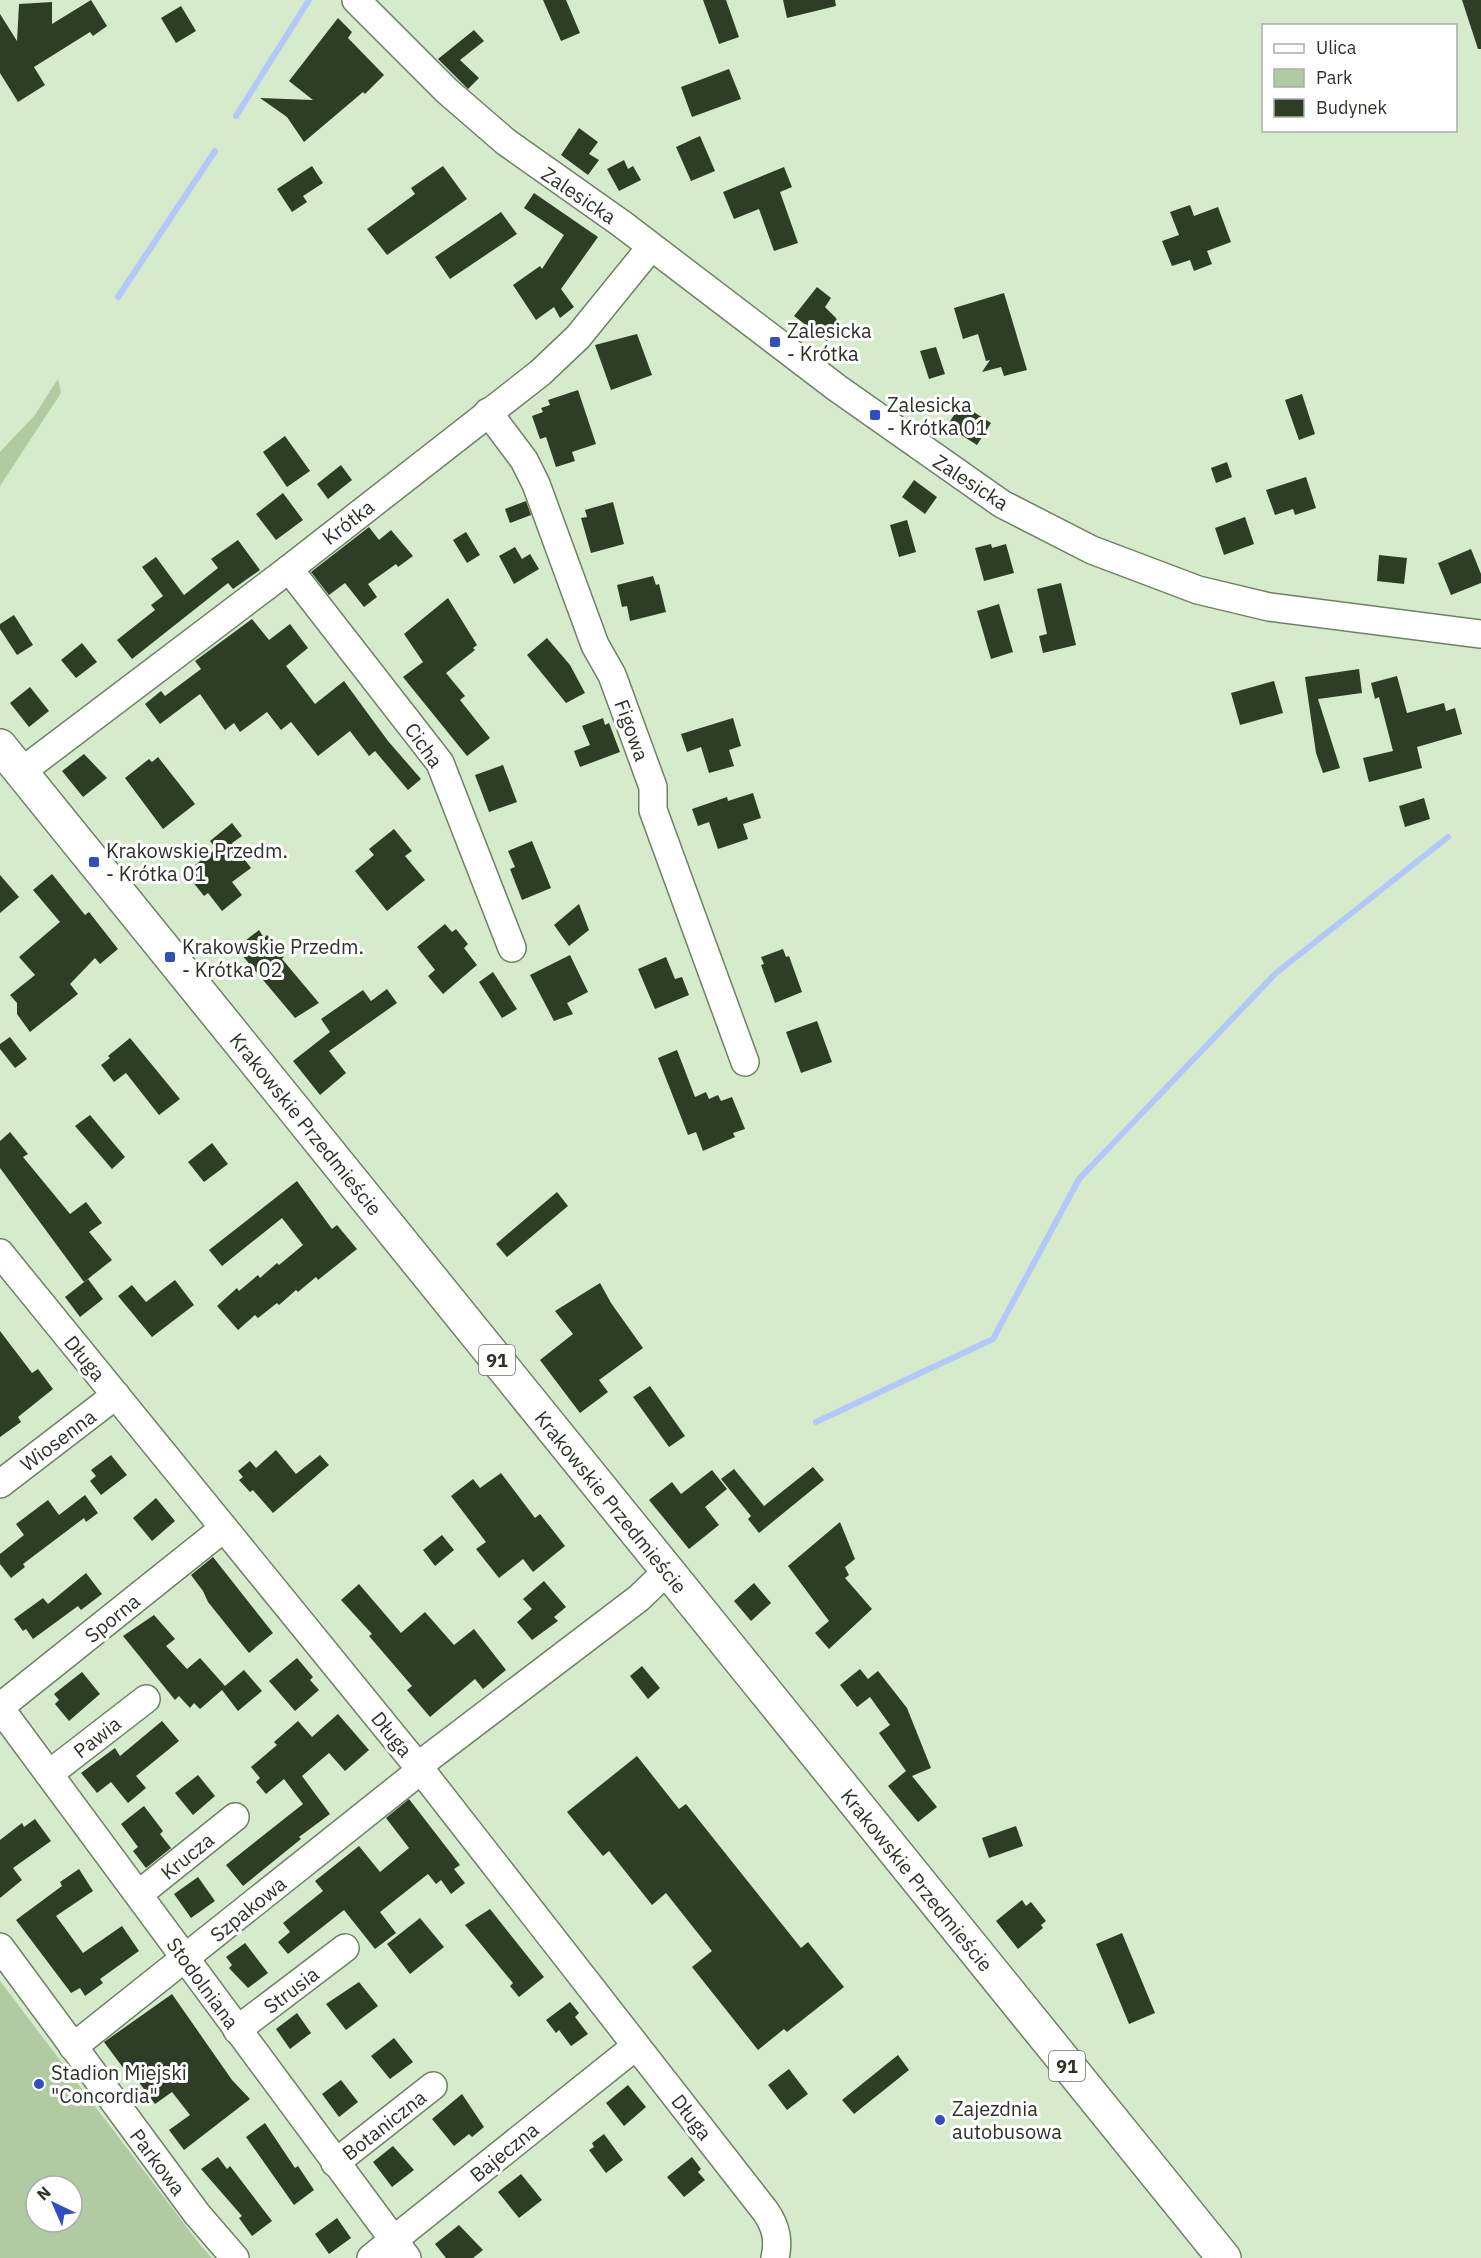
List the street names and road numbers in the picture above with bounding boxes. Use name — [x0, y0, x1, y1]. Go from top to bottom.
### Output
street label: Zalesicka — [536, 160, 622, 230]
street label: Zalesicka — [928, 448, 1014, 517]
street label: Krótka — [316, 493, 380, 551]
street label: Figowa — [608, 696, 656, 765]
street label: Cicha — [399, 717, 449, 773]
street label: Krakowskie Przedmieście — [224, 1027, 388, 1221]
street label: Długa — [58, 1329, 112, 1387]
road number: 91 — [479, 1345, 515, 1375]
street label: Wiosenna — [15, 1403, 102, 1477]
street label: Krakowskie Przedmieście — [529, 1405, 693, 1599]
street label: Sporna — [79, 1587, 146, 1649]
street label: Długa — [365, 1705, 419, 1763]
street label: Pawia — [68, 1710, 127, 1764]
street label: Krakowskie Przedmieście — [835, 1783, 999, 1977]
street label: Krucza — [155, 1826, 220, 1886]
street label: Szpakowa — [204, 1870, 292, 1948]
street label: Stodolniana — [161, 1932, 246, 2035]
street label: Strusia — [258, 1960, 324, 2020]
road number: 91 — [1049, 2051, 1085, 2081]
street label: Botaniczna — [336, 2083, 432, 2166]
street label: Długa — [665, 2088, 719, 2146]
street label: Bajeczna — [464, 2116, 544, 2188]
street label: Parkowa — [124, 2123, 192, 2201]

